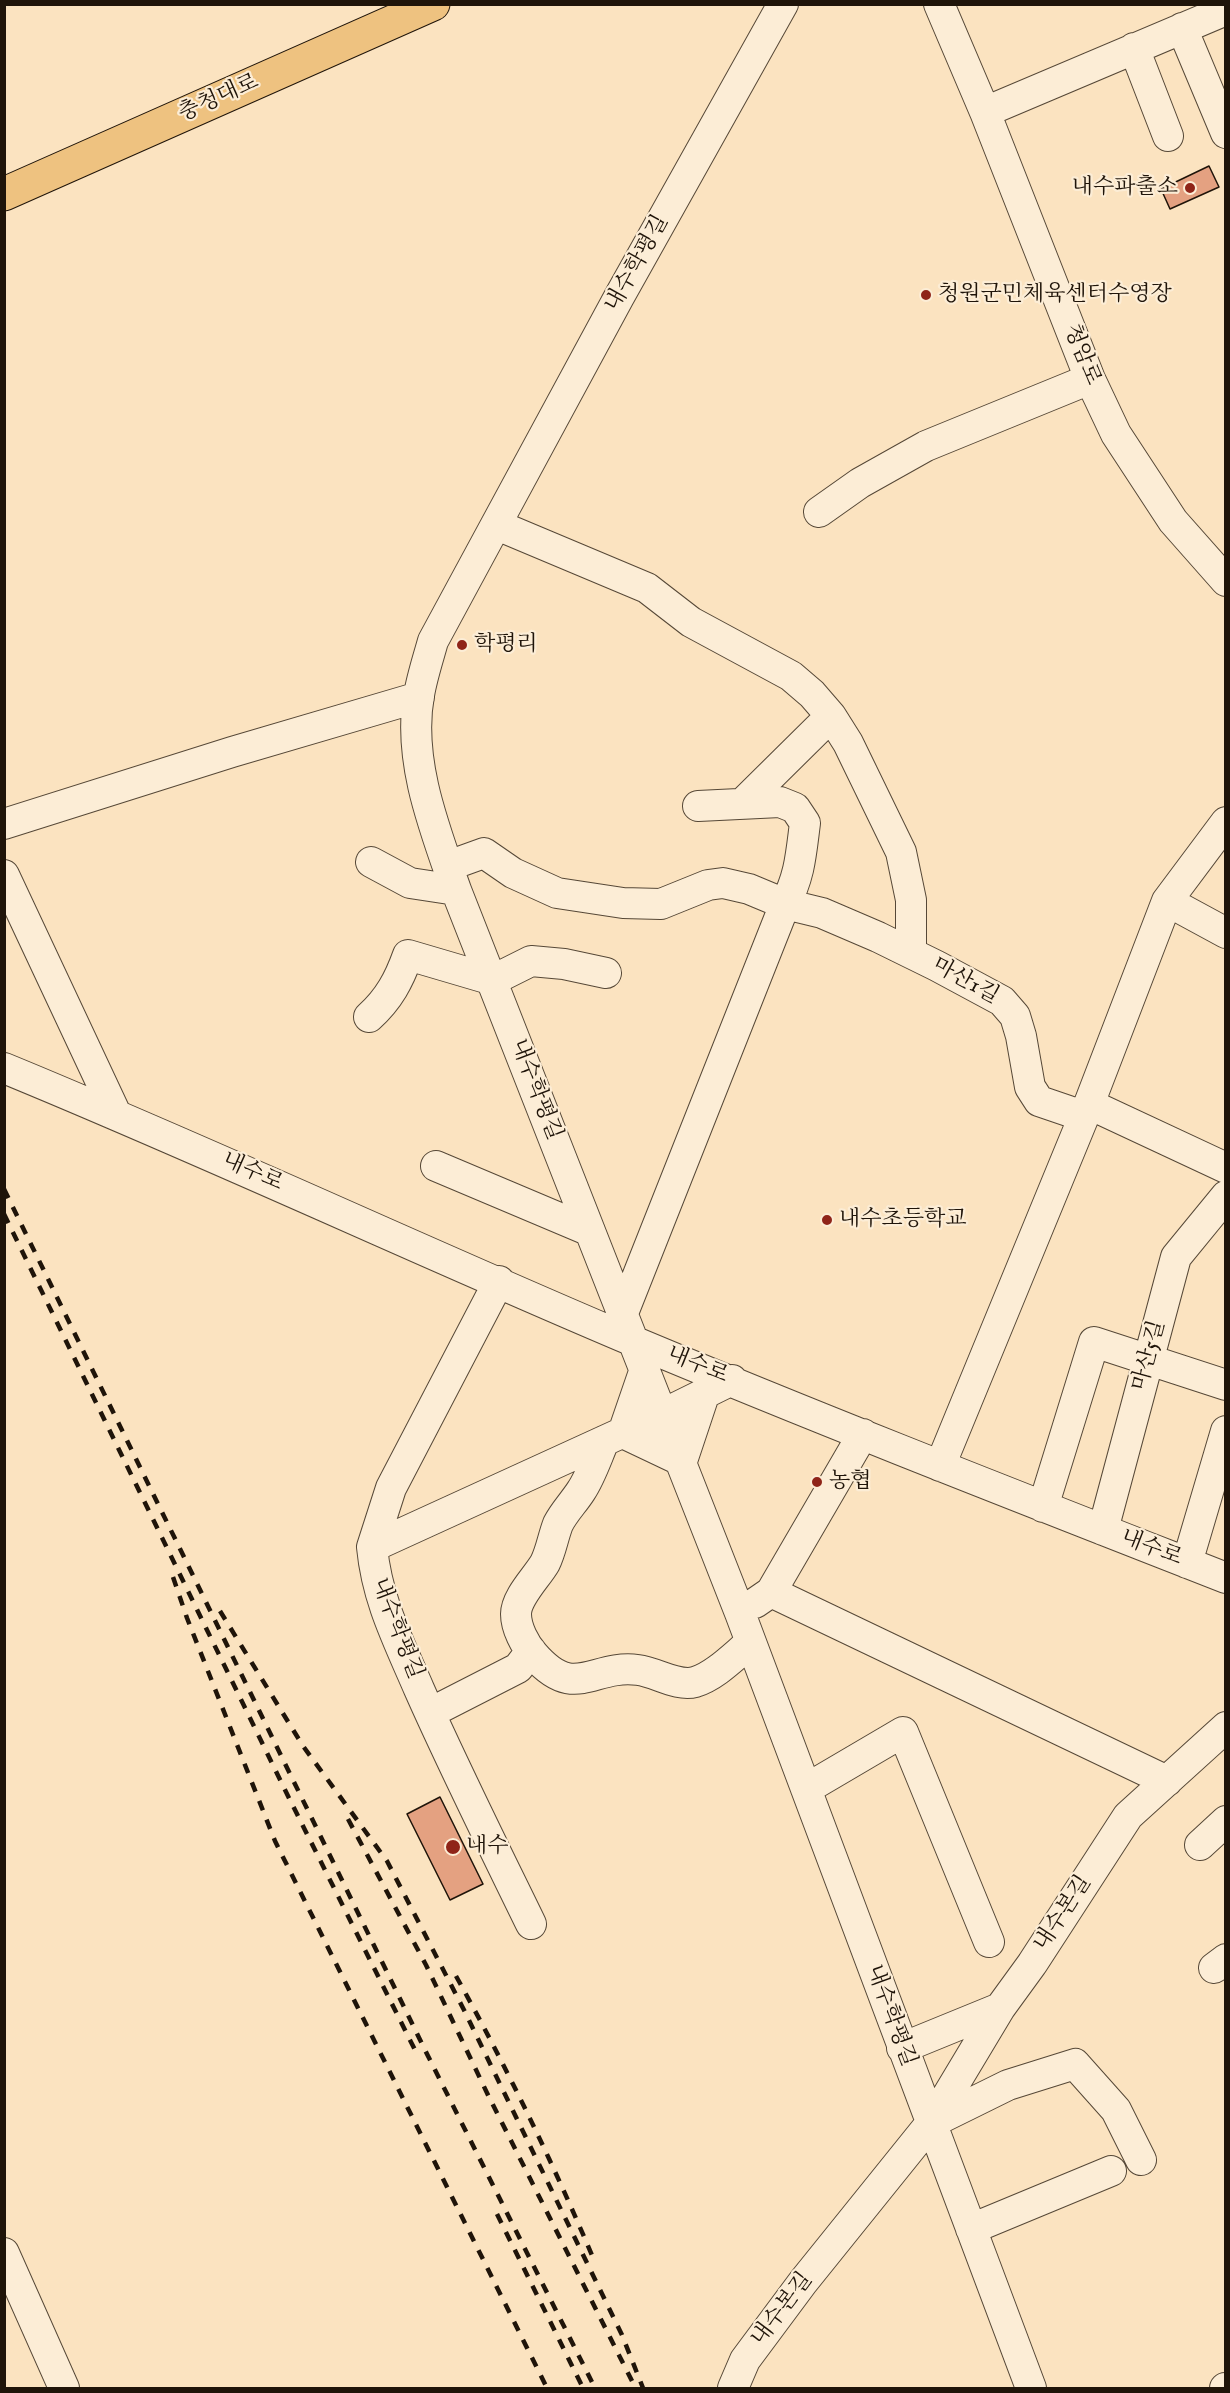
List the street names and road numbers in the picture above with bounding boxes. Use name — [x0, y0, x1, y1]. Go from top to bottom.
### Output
street label: 충청대로 — [175, 70, 263, 128]
street label: 내수학평길 — [601, 211, 675, 317]
street label: 청암로 — [1057, 320, 1105, 390]
street label: 마산1길 — [927, 953, 1003, 1011]
street label: 내수학평길 — [504, 1036, 566, 1144]
street label: 내수로 — [218, 1148, 286, 1198]
street label: 마산5길 — [1128, 1318, 1172, 1394]
street label: 내수로 — [662, 1342, 732, 1390]
street label: 내수로 — [1117, 1525, 1185, 1573]
street label: 내수학평길 — [365, 1575, 427, 1683]
street label: 내수본길 — [1030, 1871, 1098, 1957]
street label: 내수학평길 — [859, 1962, 921, 2070]
street label: 내수본길 — [747, 2268, 819, 2352]

